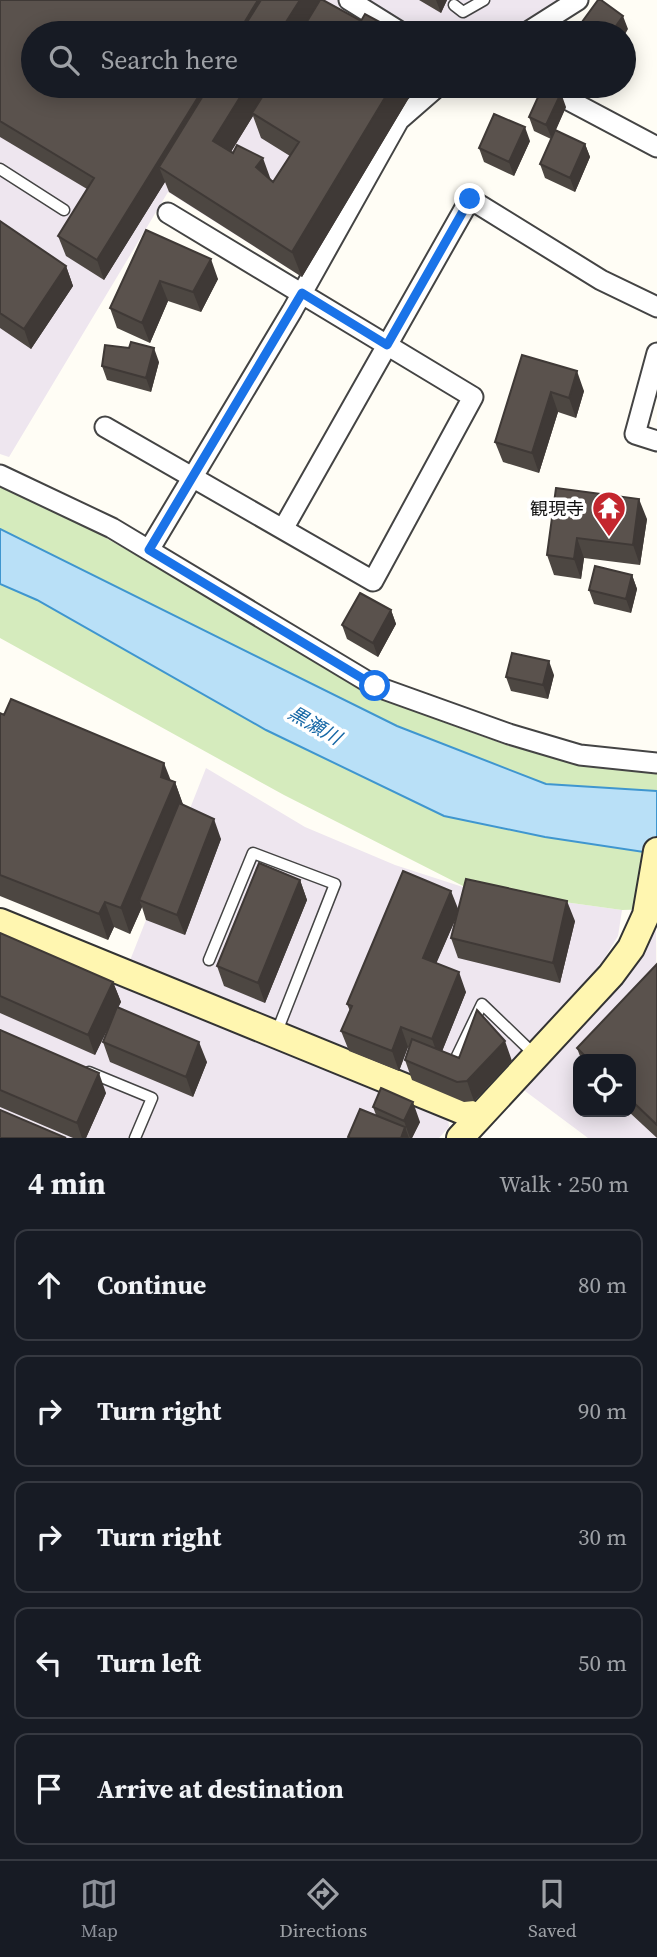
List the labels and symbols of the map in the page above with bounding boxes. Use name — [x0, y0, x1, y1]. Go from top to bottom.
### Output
route end — [454, 183, 485, 214]
temple icon: 観現寺 — [590, 489, 628, 538]
place label: 観現寺 — [530, 496, 584, 521]
route start — [359, 670, 390, 701]
water label: 黒瀬川 — [284, 699, 348, 752]

